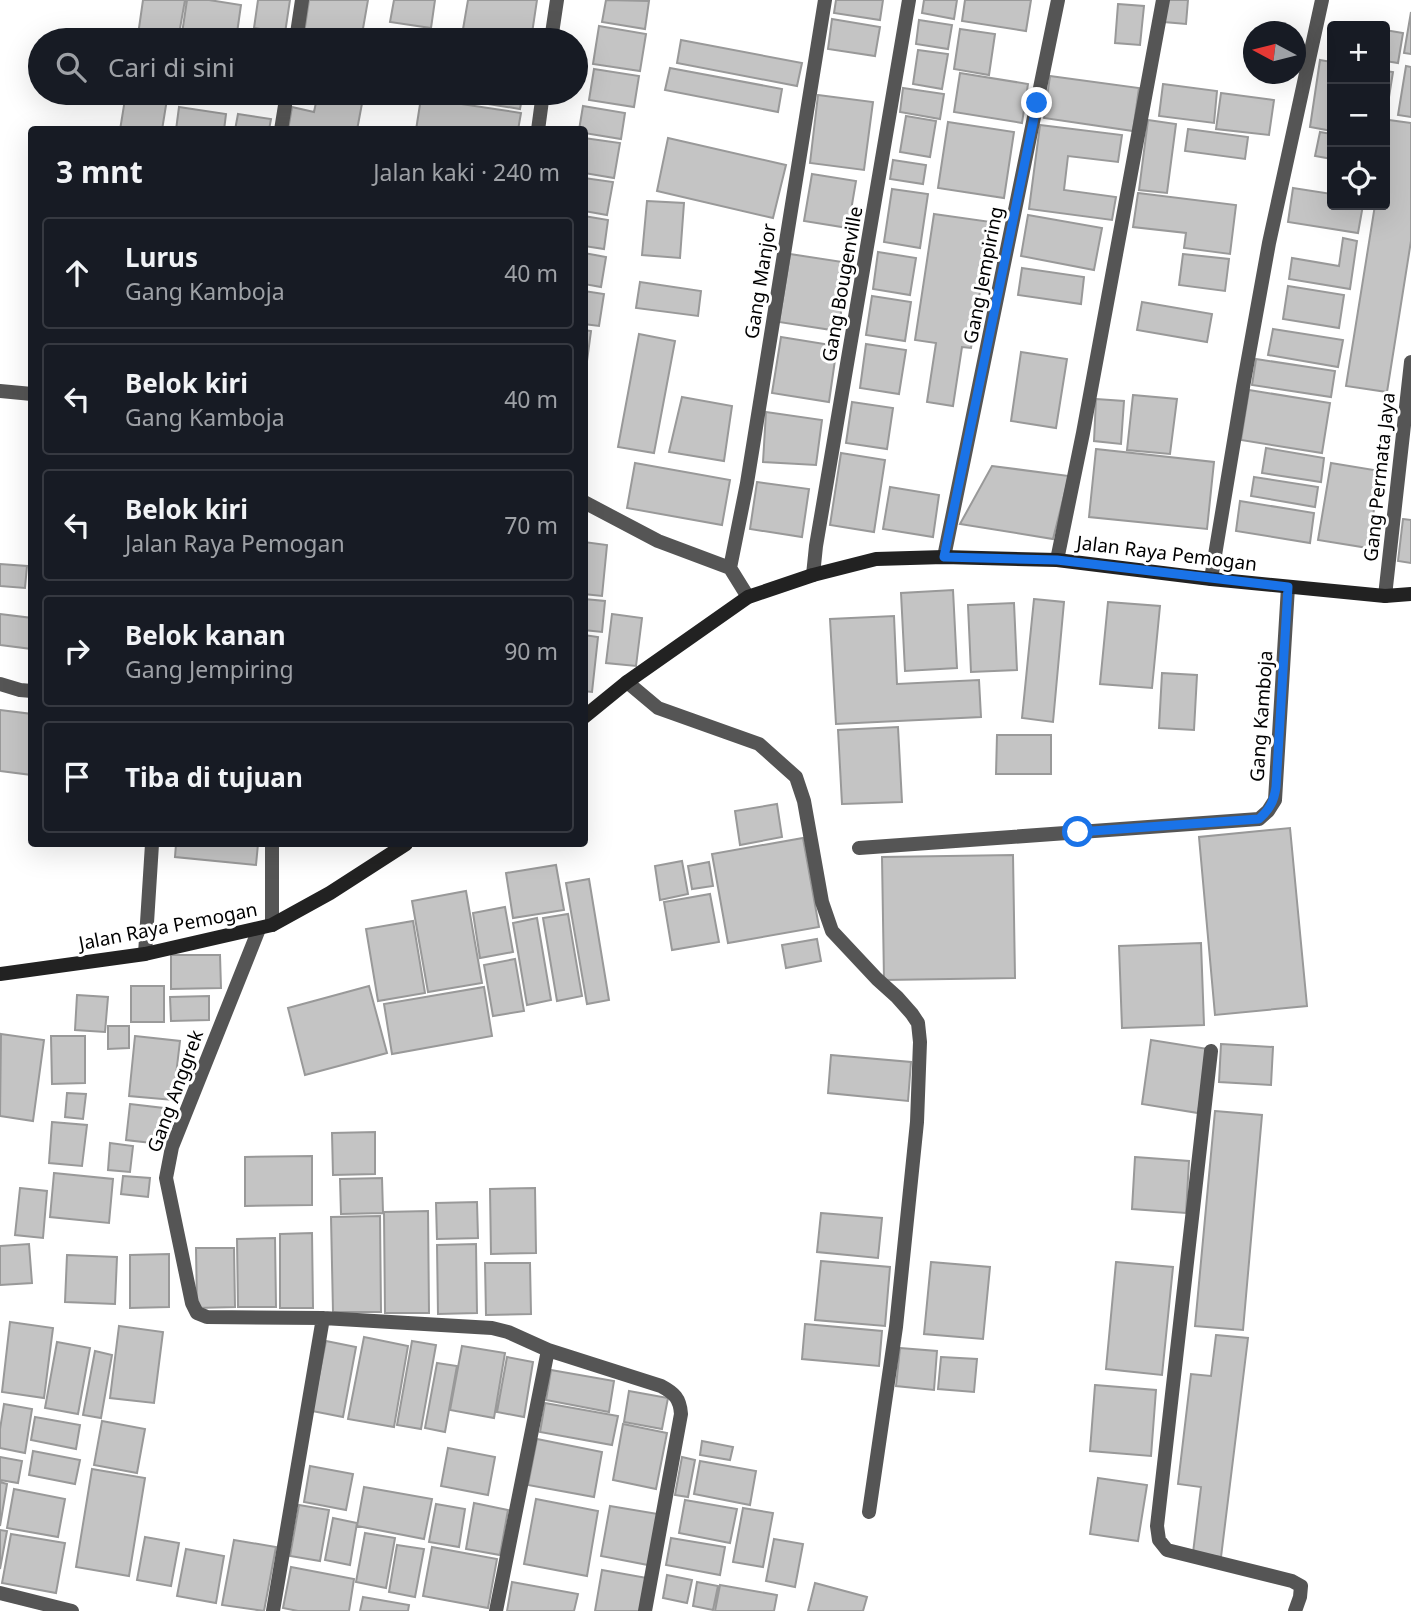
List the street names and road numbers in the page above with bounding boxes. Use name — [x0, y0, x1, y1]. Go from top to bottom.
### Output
street label: Gang Bougenville — [816, 204, 868, 364]
street label: Gang Jempiring — [957, 204, 1009, 346]
street label: Gang Manjor — [738, 221, 782, 341]
street label: Gang Permata Jaya — [1357, 391, 1401, 563]
street label: Jalan Raya Pemogan — [1073, 529, 1259, 577]
street label: Gang Kamboja — [1243, 649, 1279, 783]
street label: Jalan Raya Pemogan — [75, 896, 260, 956]
street label: Gang Anggrek — [141, 1026, 209, 1156]

